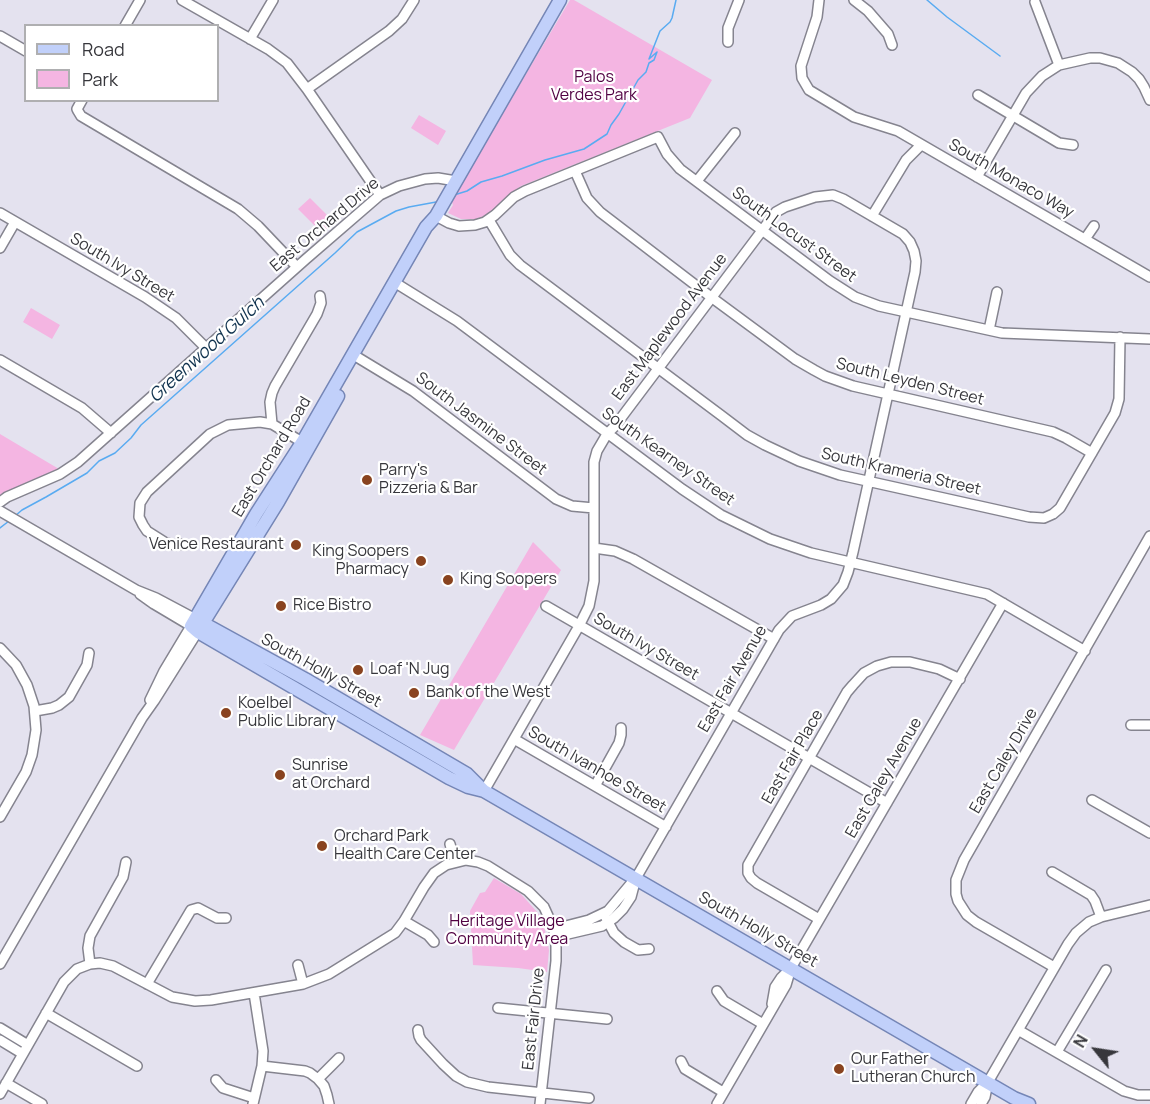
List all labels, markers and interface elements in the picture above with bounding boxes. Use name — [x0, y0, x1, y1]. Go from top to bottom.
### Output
legend — [24, 24, 219, 102]
text: Road — [82, 37, 125, 61]
text: Park — [82, 67, 118, 91]
park label: Palos Verdes Park — [551, 68, 637, 106]
street label: South Monaco Way — [945, 135, 1077, 223]
street label: East Orchard Drive — [267, 174, 383, 276]
street label: South Locust Street — [728, 183, 860, 287]
street label: South Ivy Street — [66, 229, 178, 307]
street label: East Maplewood Avenue — [608, 250, 732, 404]
water label: Greenwood Gulch — [145, 293, 269, 407]
street label: South Leyden Street — [834, 354, 986, 410]
street label: South Jasmine Street — [412, 369, 550, 479]
street label: East Orchard Road — [229, 393, 315, 521]
street label: South Kearney Street — [598, 404, 738, 510]
street label: South Krameria Street — [819, 444, 983, 500]
place label: Parry's Pizzeria & Bar — [379, 461, 478, 499]
marker: Parry's Pizzeria & Bar — [360, 473, 374, 487]
place label: Venice Restaurant — [149, 535, 284, 555]
marker: Venice Restaurant — [289, 538, 303, 552]
place label: King Soopers Pharmacy — [312, 542, 409, 580]
marker: King Soopers Pharmacy — [414, 554, 428, 568]
place label: King Soopers — [460, 570, 557, 590]
marker: King Soopers — [441, 573, 455, 587]
place label: Rice Bistro — [293, 596, 371, 616]
marker: Rice Bistro — [274, 599, 288, 613]
street label: South Ivy Street — [590, 609, 702, 685]
street label: East Fair Avenue — [695, 622, 771, 736]
street label: South Holly Street — [258, 630, 384, 712]
place label: Loaf 'N Jug — [370, 660, 449, 680]
marker: Loaf 'N Jug — [351, 663, 365, 677]
place label: Bank of the West — [426, 683, 550, 703]
marker: Bank of the West — [407, 686, 421, 700]
place label: Koelbel Public Library — [238, 694, 336, 732]
street label: East Caley Drive — [966, 705, 1042, 817]
marker: Koelbel Public Library — [219, 706, 233, 720]
street label: East Fair Place — [758, 706, 828, 808]
street label: East Caley Avenue — [842, 714, 926, 842]
street label: South Ivanhoe Street — [525, 723, 669, 817]
place label: Sunrise at Orchard — [292, 756, 370, 794]
marker: Sunrise at Orchard — [273, 768, 287, 782]
place label: Orchard Park Health Care Center — [334, 827, 476, 865]
marker: Orchard Park Health Care Center — [315, 839, 329, 853]
street label: South Holly Street — [695, 888, 821, 972]
park label: Heritage Village Community Area — [446, 912, 568, 950]
street label: East Fair Drive — [519, 967, 549, 1071]
north arrow — [1066, 1020, 1126, 1080]
text: N — [1068, 1031, 1093, 1051]
place label: Our Father Lutheran Church — [851, 1050, 975, 1088]
marker: Our Father Lutheran Church — [832, 1062, 846, 1076]

